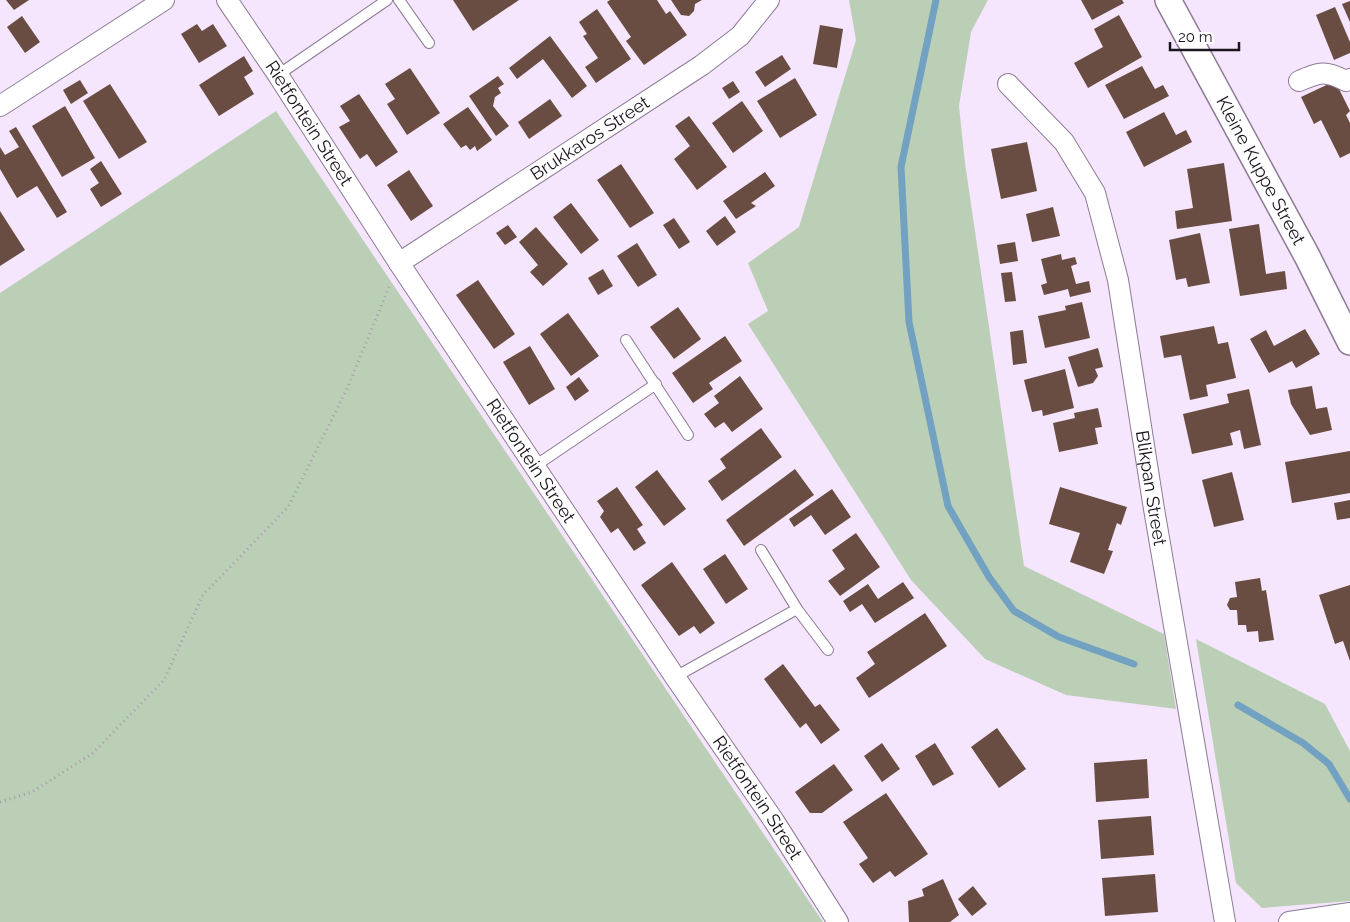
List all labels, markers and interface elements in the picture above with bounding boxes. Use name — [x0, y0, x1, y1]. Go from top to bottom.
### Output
scale bar — [1170, 20, 1239, 52]
text: 20 m — [1178, 28, 1213, 46]
street label: Rietfontein Street — [261, 57, 357, 189]
street label: Brukkaros Street — [526, 91, 653, 184]
street label: Kleine Kuppe Street — [1212, 92, 1310, 248]
street label: Rietfontein Street — [483, 395, 580, 526]
street label: Blikpan Street — [1132, 429, 1171, 547]
street label: Rietfontein Street — [709, 732, 807, 863]

